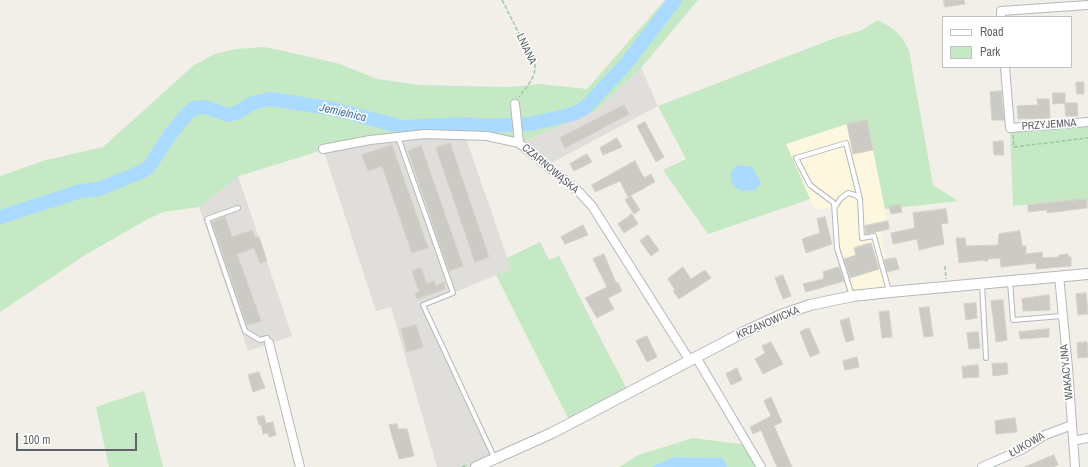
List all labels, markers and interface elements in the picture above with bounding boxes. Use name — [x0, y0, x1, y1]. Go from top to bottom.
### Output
legend — [942, 16, 1072, 68]
text: Road — [980, 24, 1004, 40]
street label: LNIANA — [513, 31, 539, 67]
text: Park — [980, 44, 1000, 60]
water label: Jemielnica — [318, 101, 368, 125]
street label: PRZYJEMNA — [1021, 117, 1077, 133]
street label: CZARNOWĄSKA — [519, 141, 581, 197]
street label: KRZANOWICKA — [735, 304, 801, 342]
street label: WAKACYJNA — [1058, 344, 1076, 400]
scale bar — [18, 425, 139, 451]
street label: ŁUKOWA — [1007, 430, 1047, 460]
text: 100 m — [23, 432, 50, 448]

